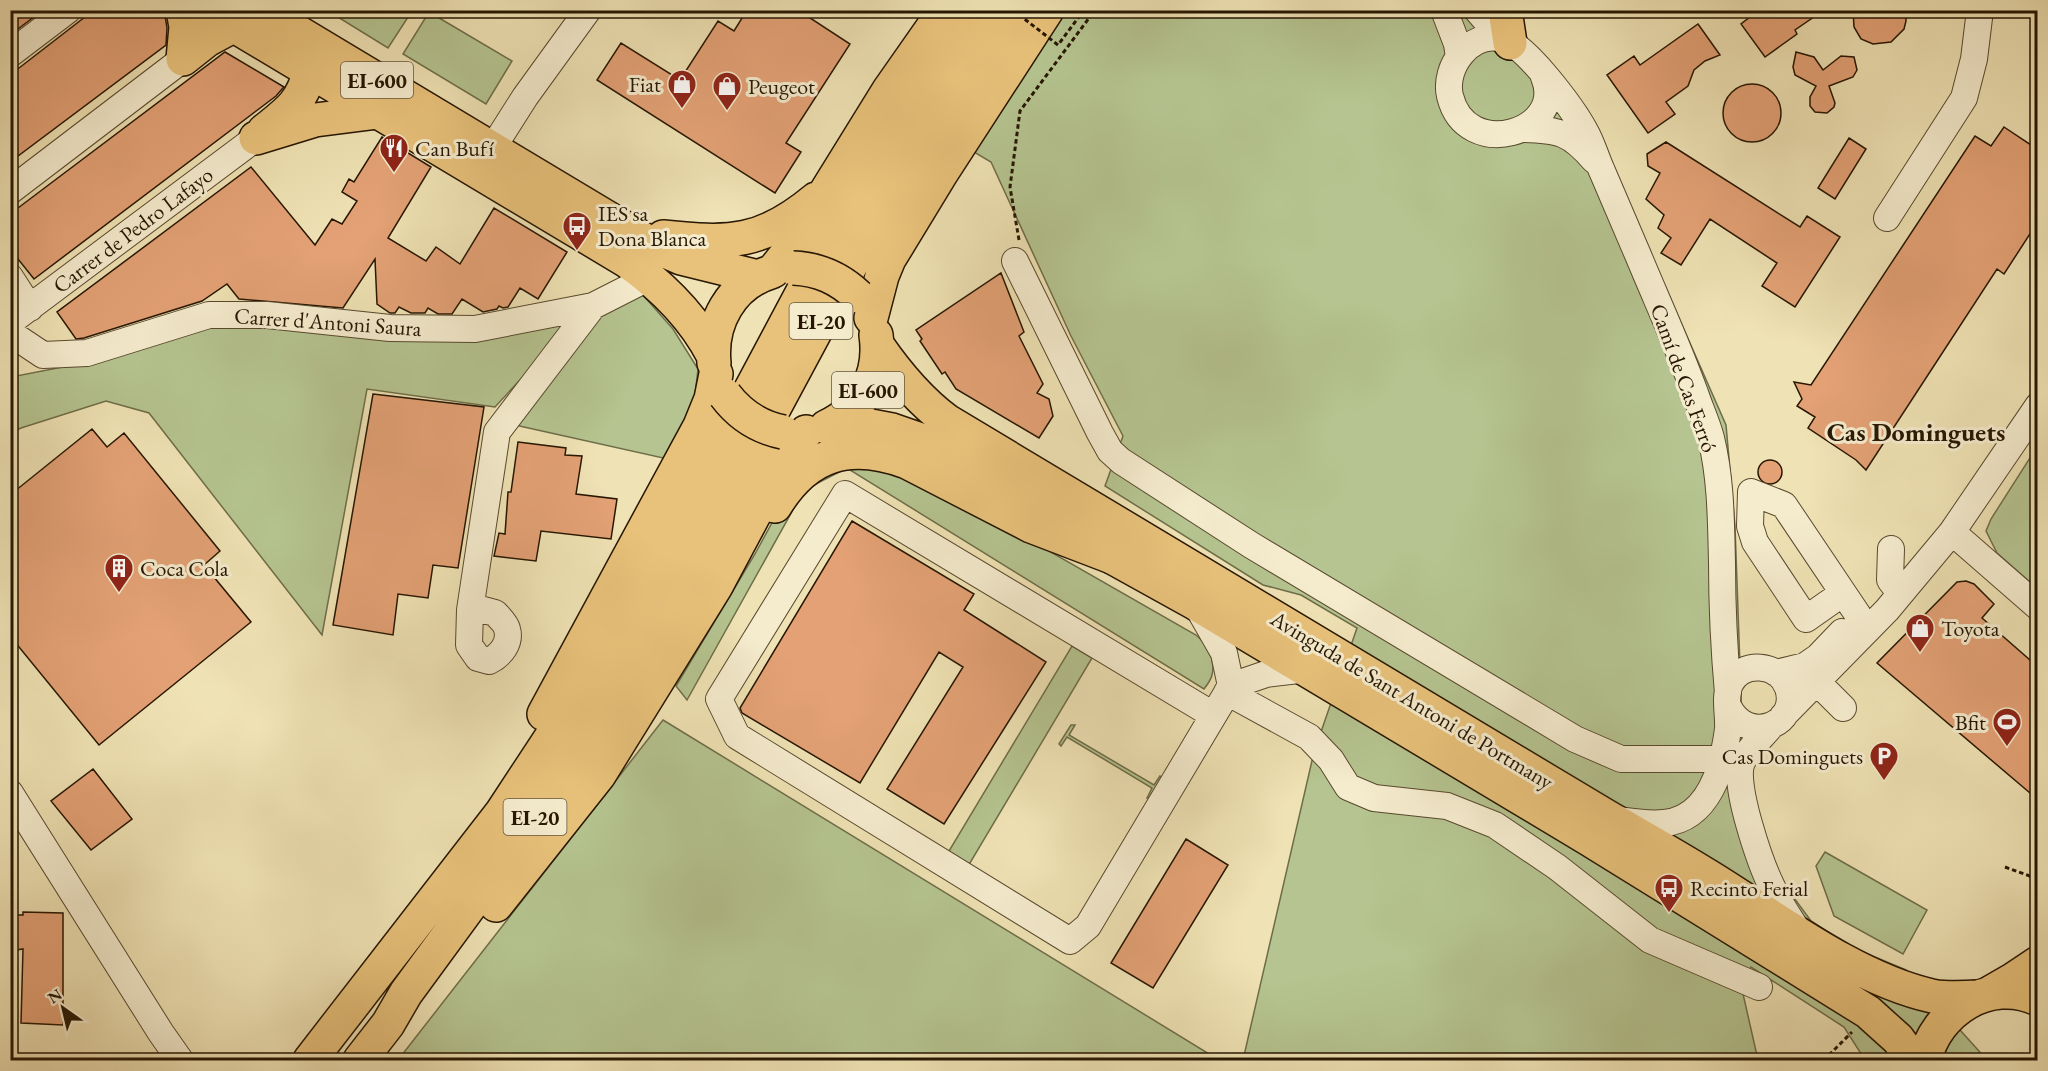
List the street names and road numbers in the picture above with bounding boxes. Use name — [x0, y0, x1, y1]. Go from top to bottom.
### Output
road number: EI-600 — [341, 62, 413, 98]
street label: Carrer de Pedro Lafayo — [47, 160, 219, 300]
street label: Camí de Cas Ferró — [1644, 300, 1724, 456]
street label: Carrer d'Antoni Saura — [233, 301, 423, 343]
road number: EI-20 — [790, 303, 852, 339]
road number: EI-600 — [832, 372, 904, 408]
street label: Avinguda de Sant Antoni de Portmany — [1265, 603, 1559, 796]
road number: EI-20 — [504, 799, 566, 835]

